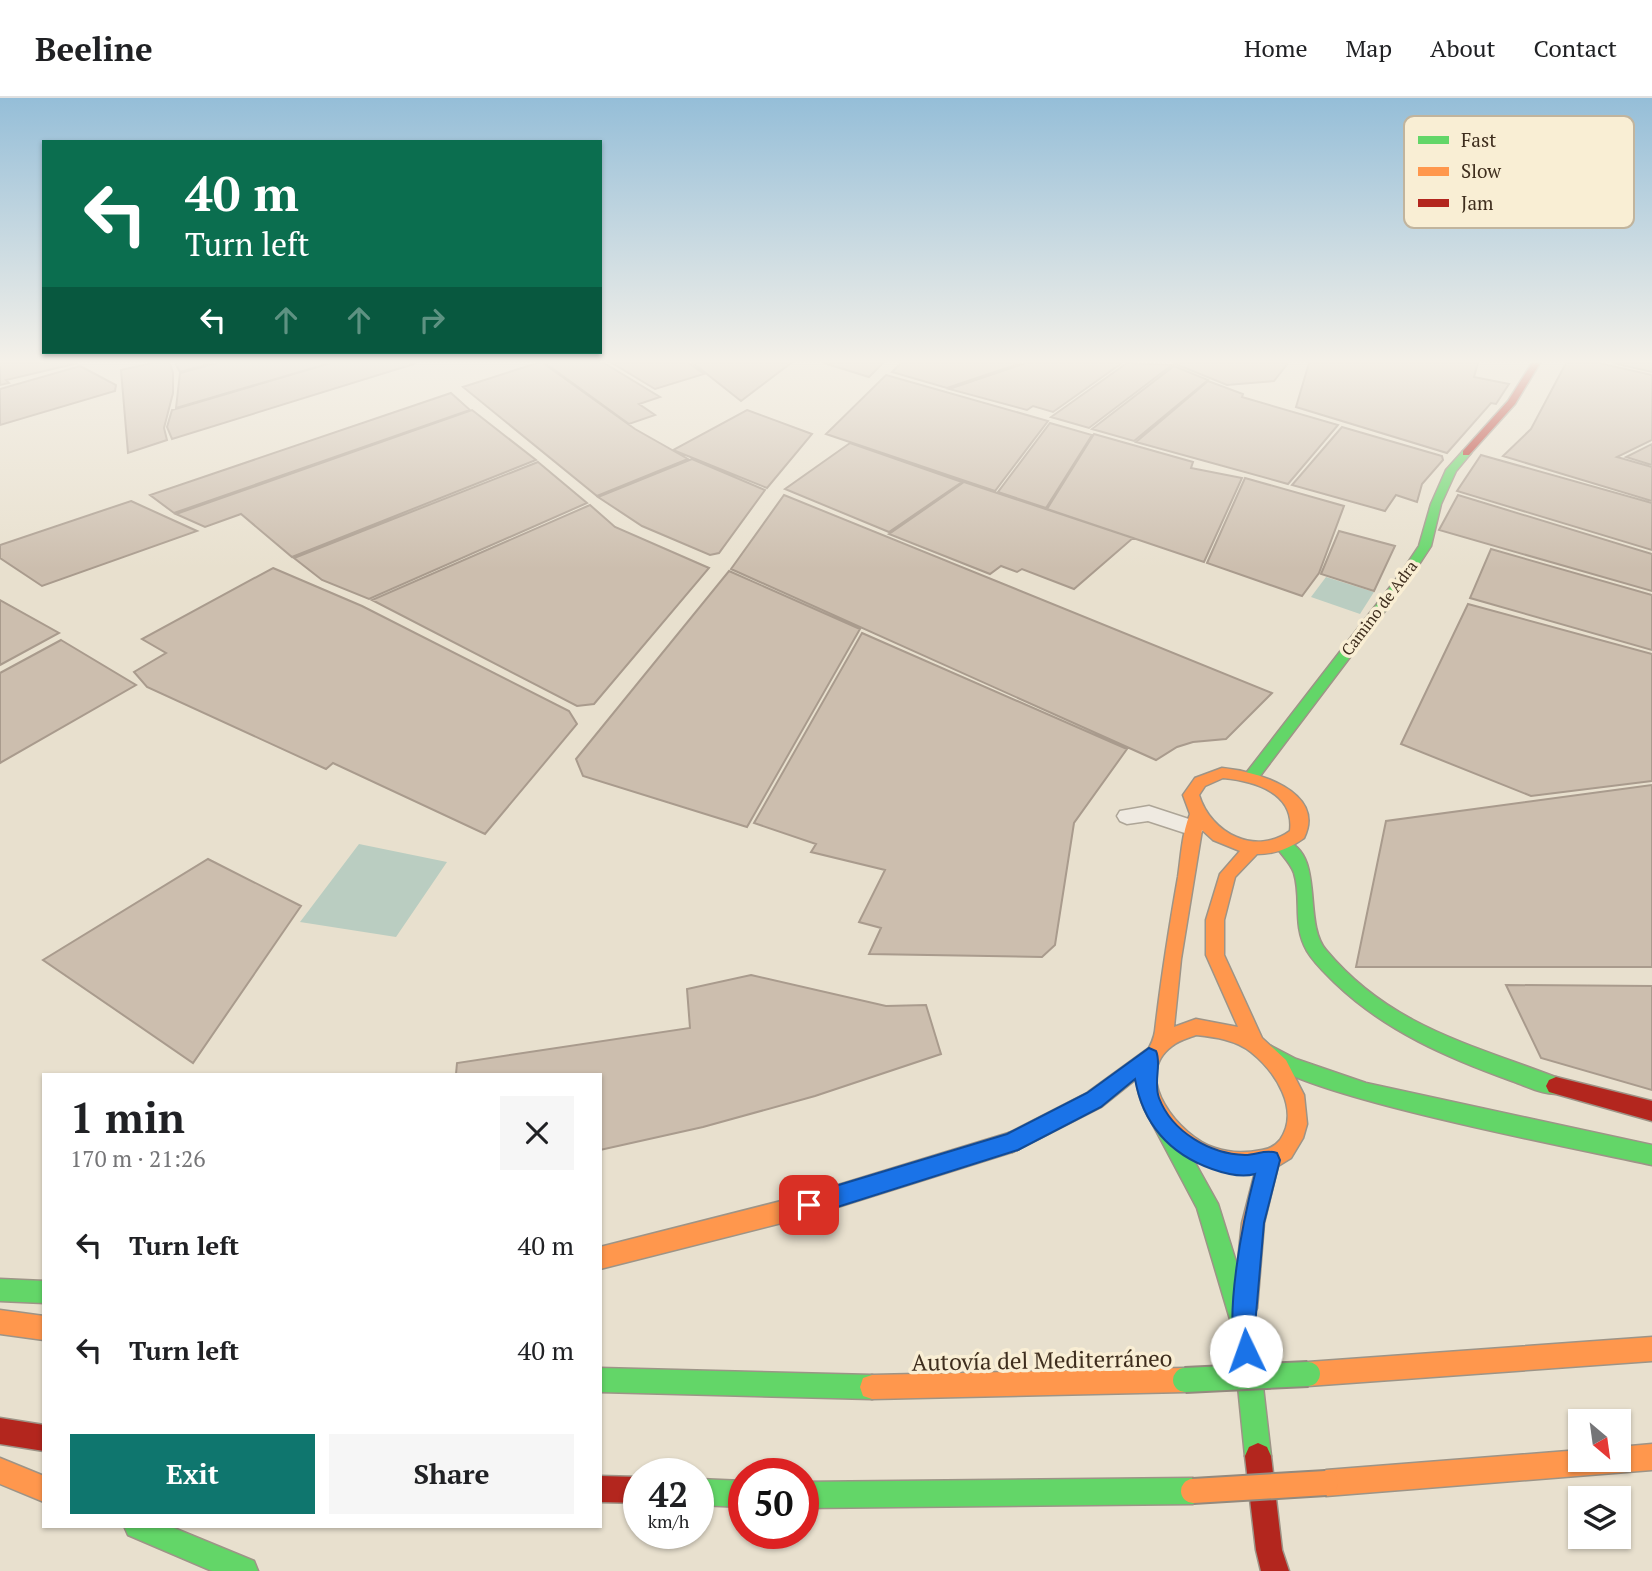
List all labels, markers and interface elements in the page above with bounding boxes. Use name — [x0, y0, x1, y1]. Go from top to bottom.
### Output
text: Beeline — [35, 27, 153, 70]
text: Home — [1244, 32, 1308, 64]
text: Map — [1346, 32, 1392, 64]
text: About — [1430, 32, 1496, 64]
text: Contact — [1534, 32, 1617, 64]
legend — [1404, 116, 1634, 228]
text: Fast — [1461, 127, 1496, 152]
text: Slow — [1461, 158, 1502, 183]
text: 40 m — [185, 160, 299, 225]
icon: left — [70, 168, 161, 259]
text: Jam — [1461, 190, 1494, 215]
text: Turn left — [185, 223, 309, 265]
icon: left — [194, 301, 232, 339]
icon: ahead — [267, 301, 305, 339]
icon: ahead — [340, 301, 378, 339]
icon: right — [413, 301, 451, 339]
street label: Camino de Adra — [1336, 556, 1422, 660]
text: 1 min — [70, 1089, 185, 1145]
button: close — [500, 1096, 574, 1170]
text: 170 m · 21:26 — [70, 1143, 205, 1174]
pin — [779, 1175, 839, 1235]
icon: arrive — [790, 1186, 828, 1224]
icon: left — [70, 1226, 108, 1264]
text: Turn left — [129, 1228, 239, 1262]
text: 40 m — [518, 1228, 574, 1262]
position arrow — [1209, 1314, 1283, 1388]
icon: left — [70, 1331, 108, 1369]
text: Turn left — [129, 1333, 239, 1367]
text: 40 m — [518, 1333, 574, 1367]
street label: Autovía del Mediterráneo — [911, 1342, 1173, 1378]
north arrow — [1568, 1409, 1631, 1472]
map controls — [1568, 1409, 1631, 1549]
button: Exit — [70, 1434, 315, 1514]
button: Share — [329, 1434, 574, 1514]
speed limit sign: 50 — [728, 1458, 819, 1549]
text: 42 — [649, 1471, 688, 1517]
button: layers — [1568, 1486, 1631, 1549]
text: km/h — [648, 1509, 689, 1533]

